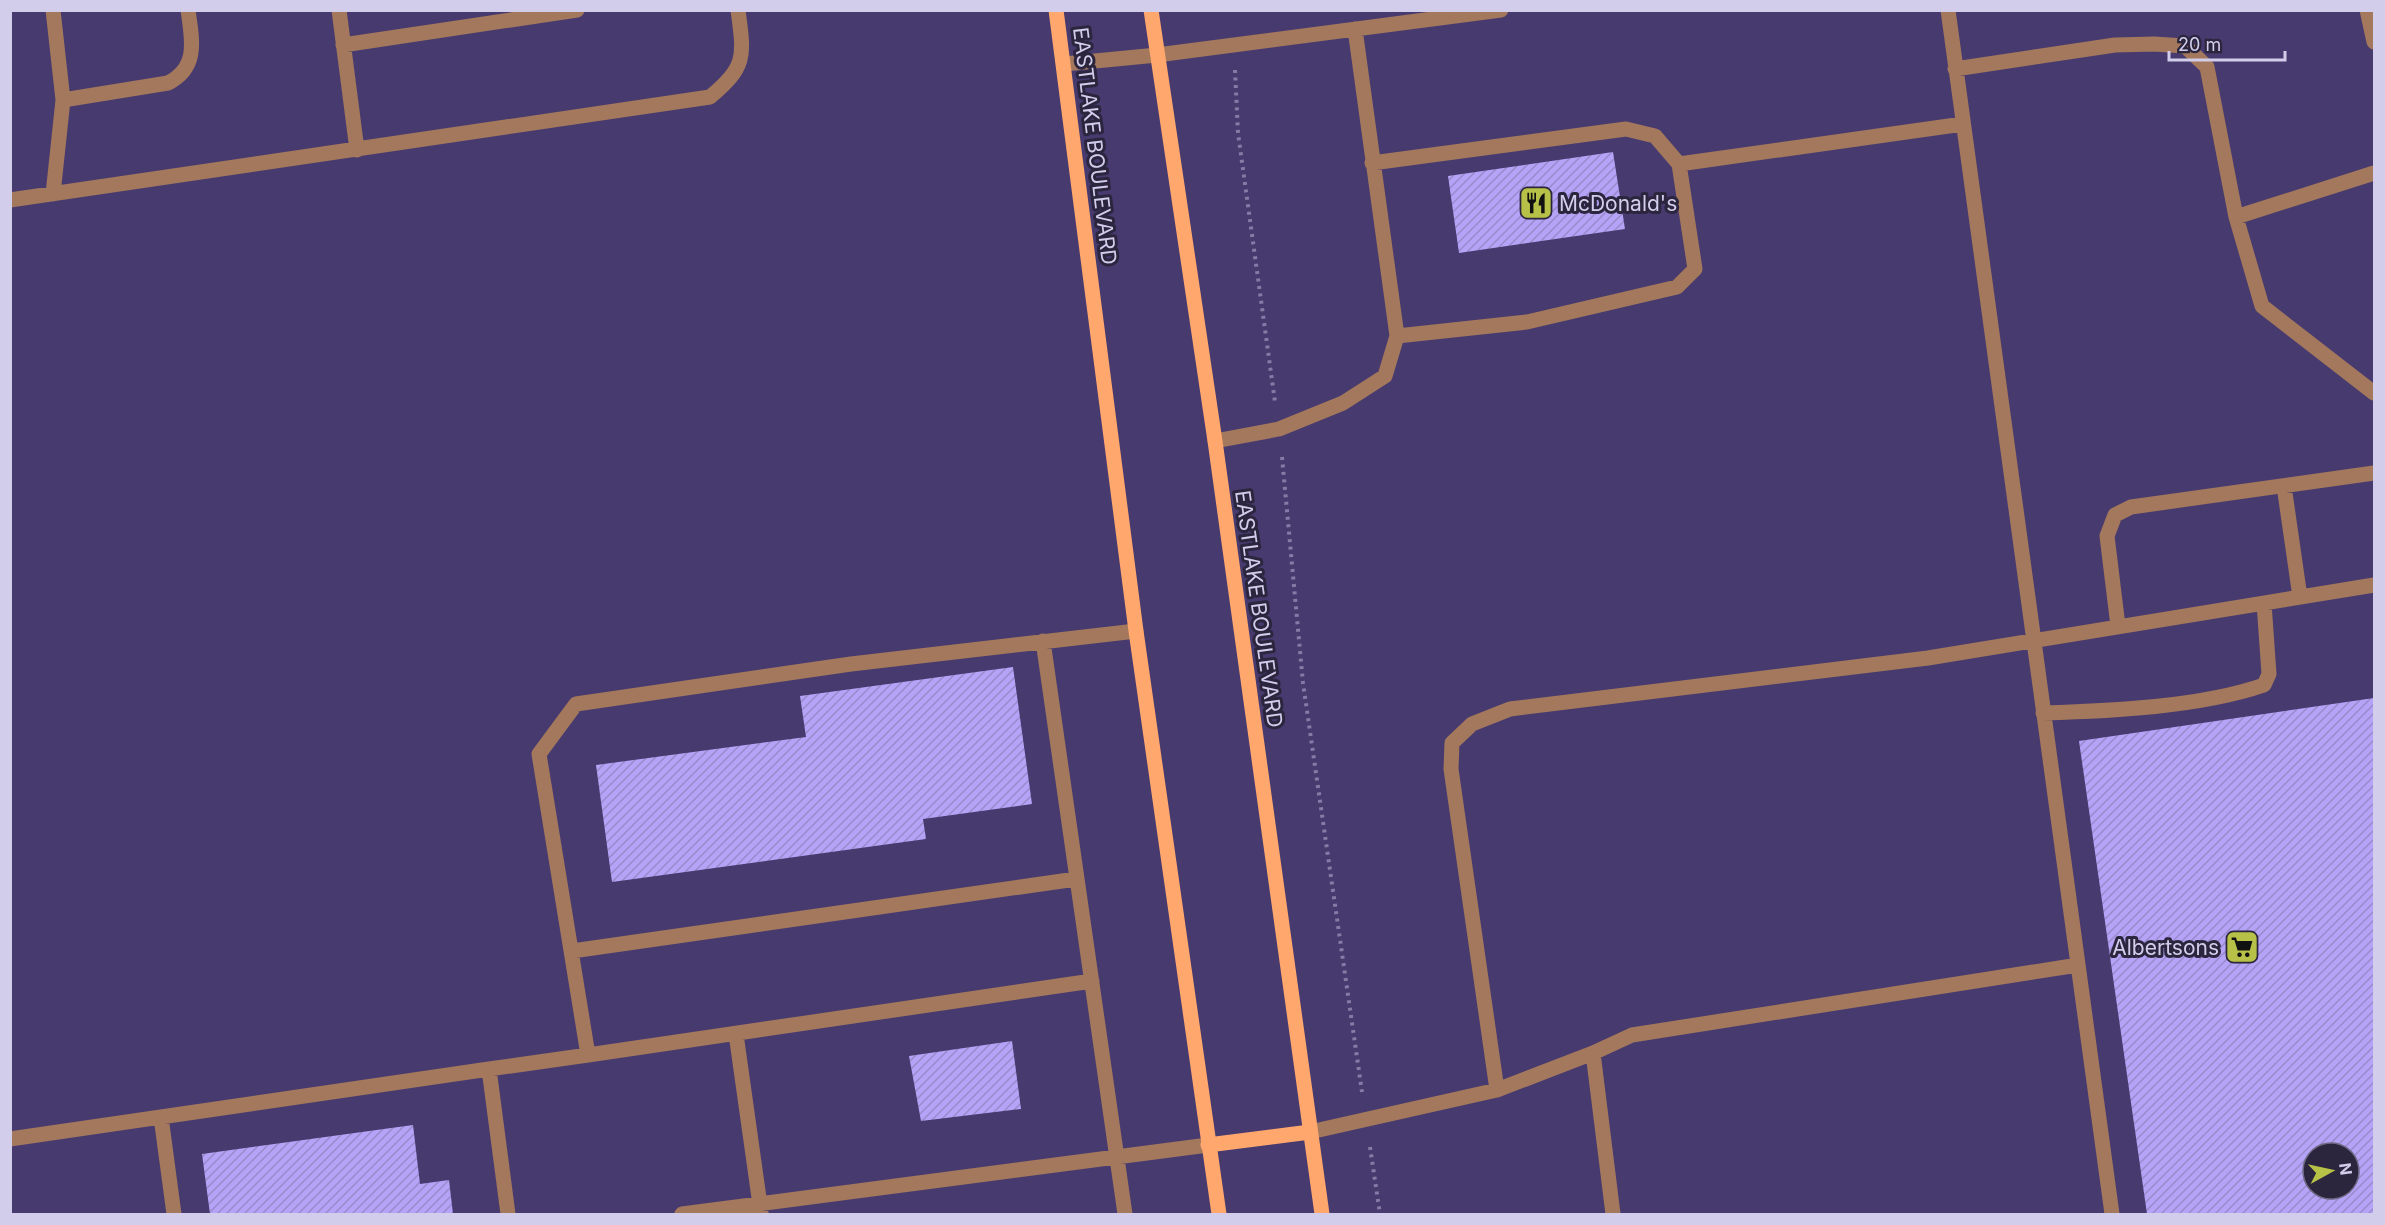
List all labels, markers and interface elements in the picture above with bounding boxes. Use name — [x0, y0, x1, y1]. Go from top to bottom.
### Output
scale bar — [2169, 24, 2284, 62]
street label: EASTLAKE BOULEVARD — [1068, 26, 1122, 266]
text: 20 m — [2178, 34, 2221, 55]
restaurant icon: McDonald's — [1518, 185, 1554, 221]
place label: McDonald's — [1559, 191, 1677, 216]
street label: EASTLAKE BOULEVARD — [1230, 489, 1288, 729]
supermarket icon: Albertsons — [2224, 929, 2260, 965]
place label: Albertsons — [2112, 935, 2219, 960]
north arrow — [2301, 1141, 2361, 1201]
text: N — [2335, 1161, 2357, 1176]

